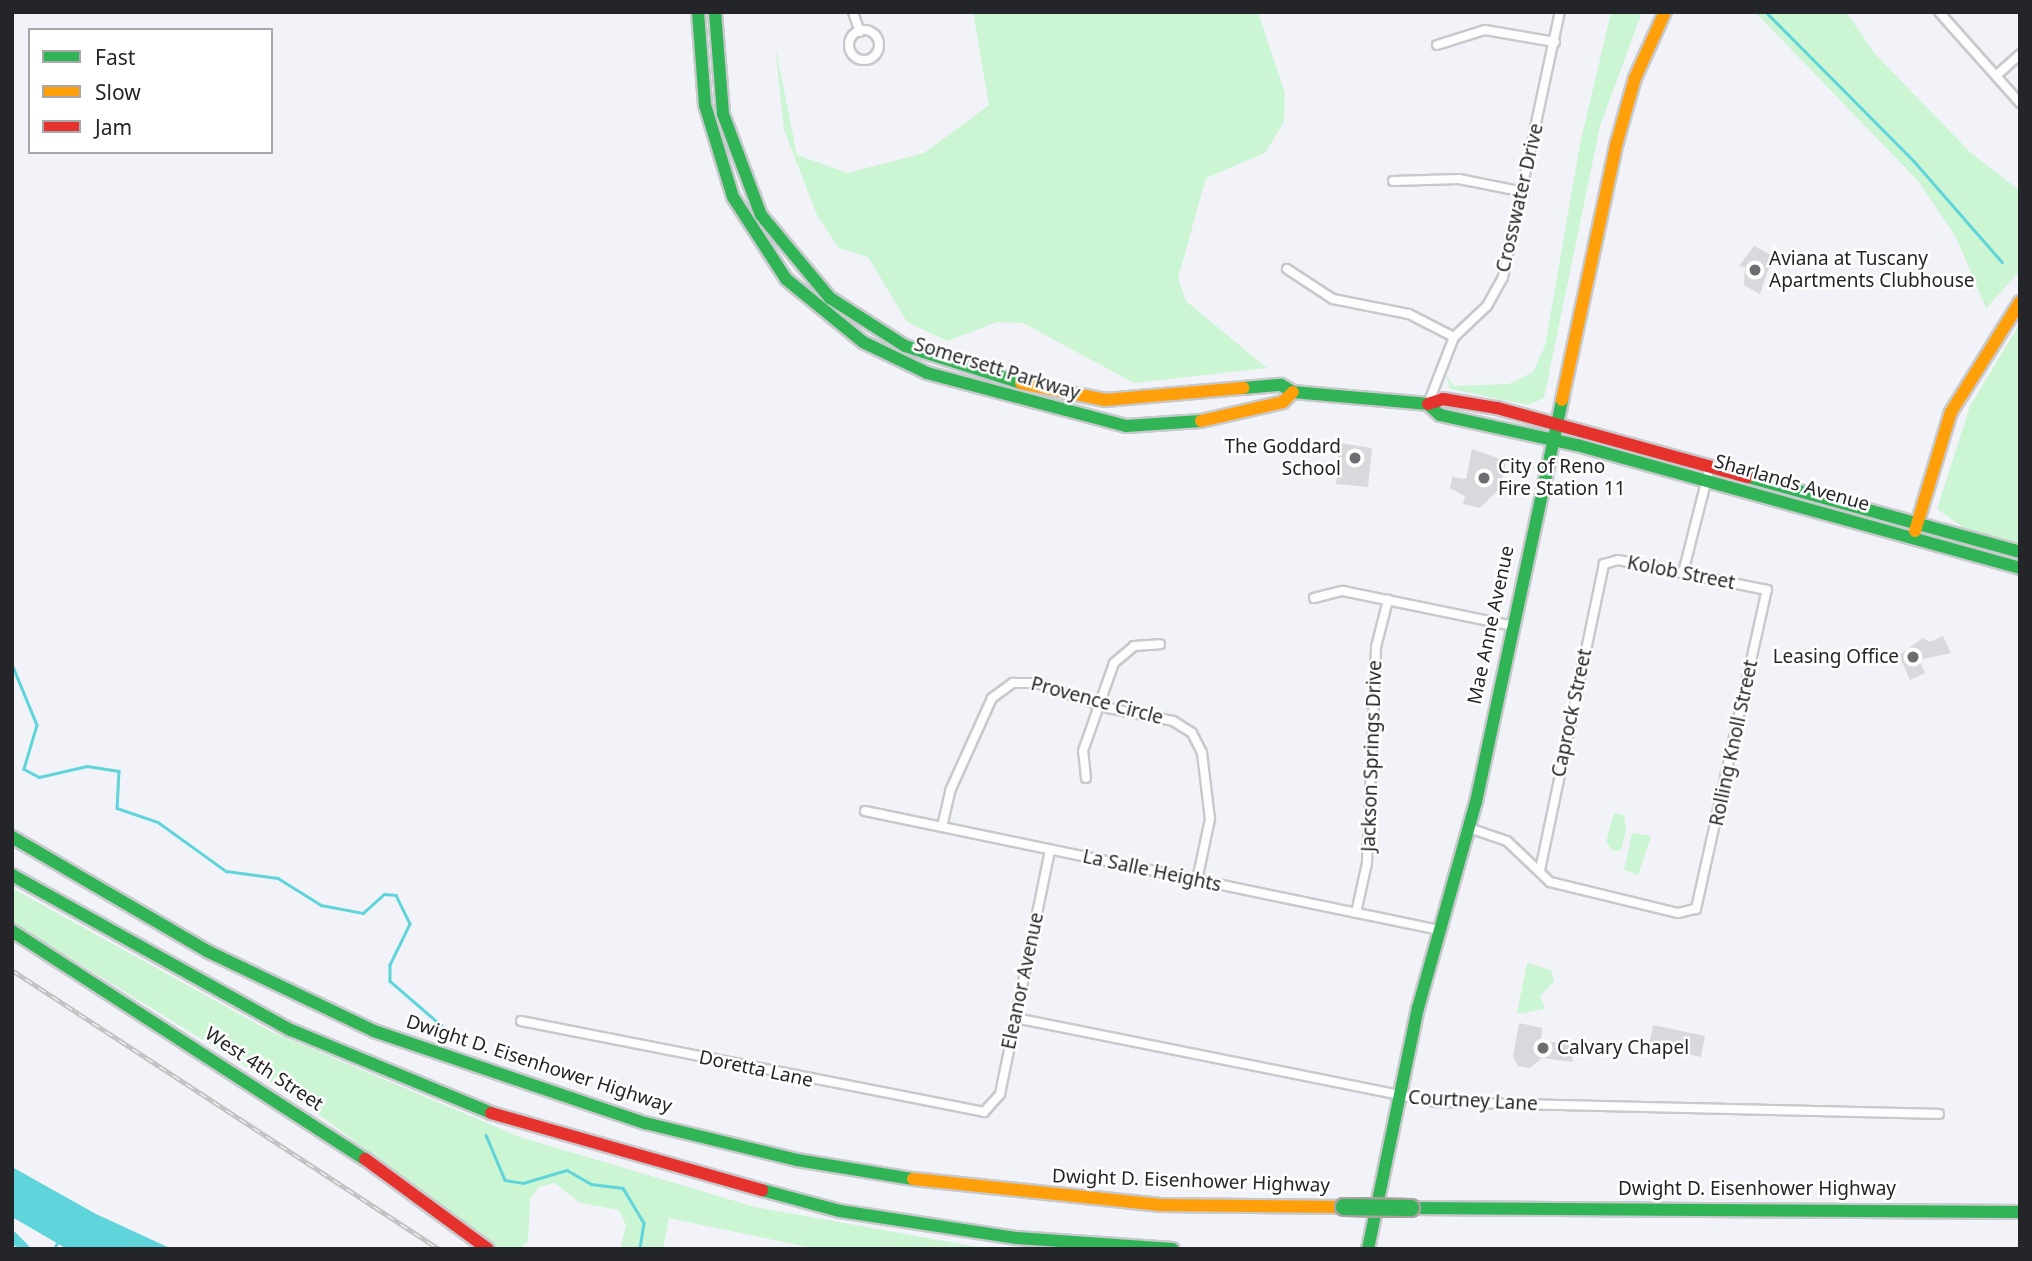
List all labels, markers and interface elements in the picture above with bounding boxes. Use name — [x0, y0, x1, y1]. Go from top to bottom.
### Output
legend — [28, 28, 273, 154]
text: Fast — [95, 43, 135, 71]
text: Slow — [95, 78, 141, 106]
text: Jam — [95, 113, 132, 141]
street label: Crosswater Drive — [1492, 121, 1548, 275]
place label: Aviana at Tuscany Apartments Clubhouse — [1769, 248, 1974, 292]
marker: Aviana at Tuscany Apartments Clubhouse — [1747, 262, 1763, 278]
street label: Somersett Parkway — [911, 333, 1083, 405]
place label: The Goddard School — [1225, 436, 1341, 480]
marker: The Goddard School — [1347, 450, 1363, 466]
street label: Sharlands Avenue — [1712, 450, 1872, 516]
place label: City of Reno Fire Station 11 — [1498, 456, 1626, 500]
marker: City of Reno Fire Station 11 — [1476, 470, 1492, 486]
street label: Mae Anne Avenue — [1463, 544, 1519, 706]
street label: Kolob Street — [1625, 551, 1737, 595]
place label: Leasing Office — [1773, 646, 1899, 668]
street label: Caprock Street — [1547, 647, 1597, 779]
marker: Leasing Office — [1905, 649, 1921, 665]
street label: Rolling Knoll Street — [1705, 658, 1763, 828]
street label: Jackson Springs Drive — [1357, 660, 1387, 852]
street label: Provence Circle — [1028, 672, 1166, 730]
street label: La Salle Heights — [1081, 845, 1223, 897]
street label: Eleanor Avenue — [997, 910, 1049, 1052]
street label: Dwight D. Eisenhower Highway — [403, 1010, 675, 1118]
street label: West 4th Street — [201, 1022, 327, 1116]
place label: Calvary Chapel — [1557, 1037, 1689, 1059]
marker: Calvary Chapel — [1535, 1040, 1551, 1056]
street label: Doretta Lane — [697, 1046, 815, 1092]
street label: Courtney Lane — [1408, 1086, 1538, 1116]
street label: Dwight D. Eisenhower Highway — [1052, 1165, 1330, 1197]
street label: Dwight D. Eisenhower Highway — [1618, 1178, 1896, 1200]

